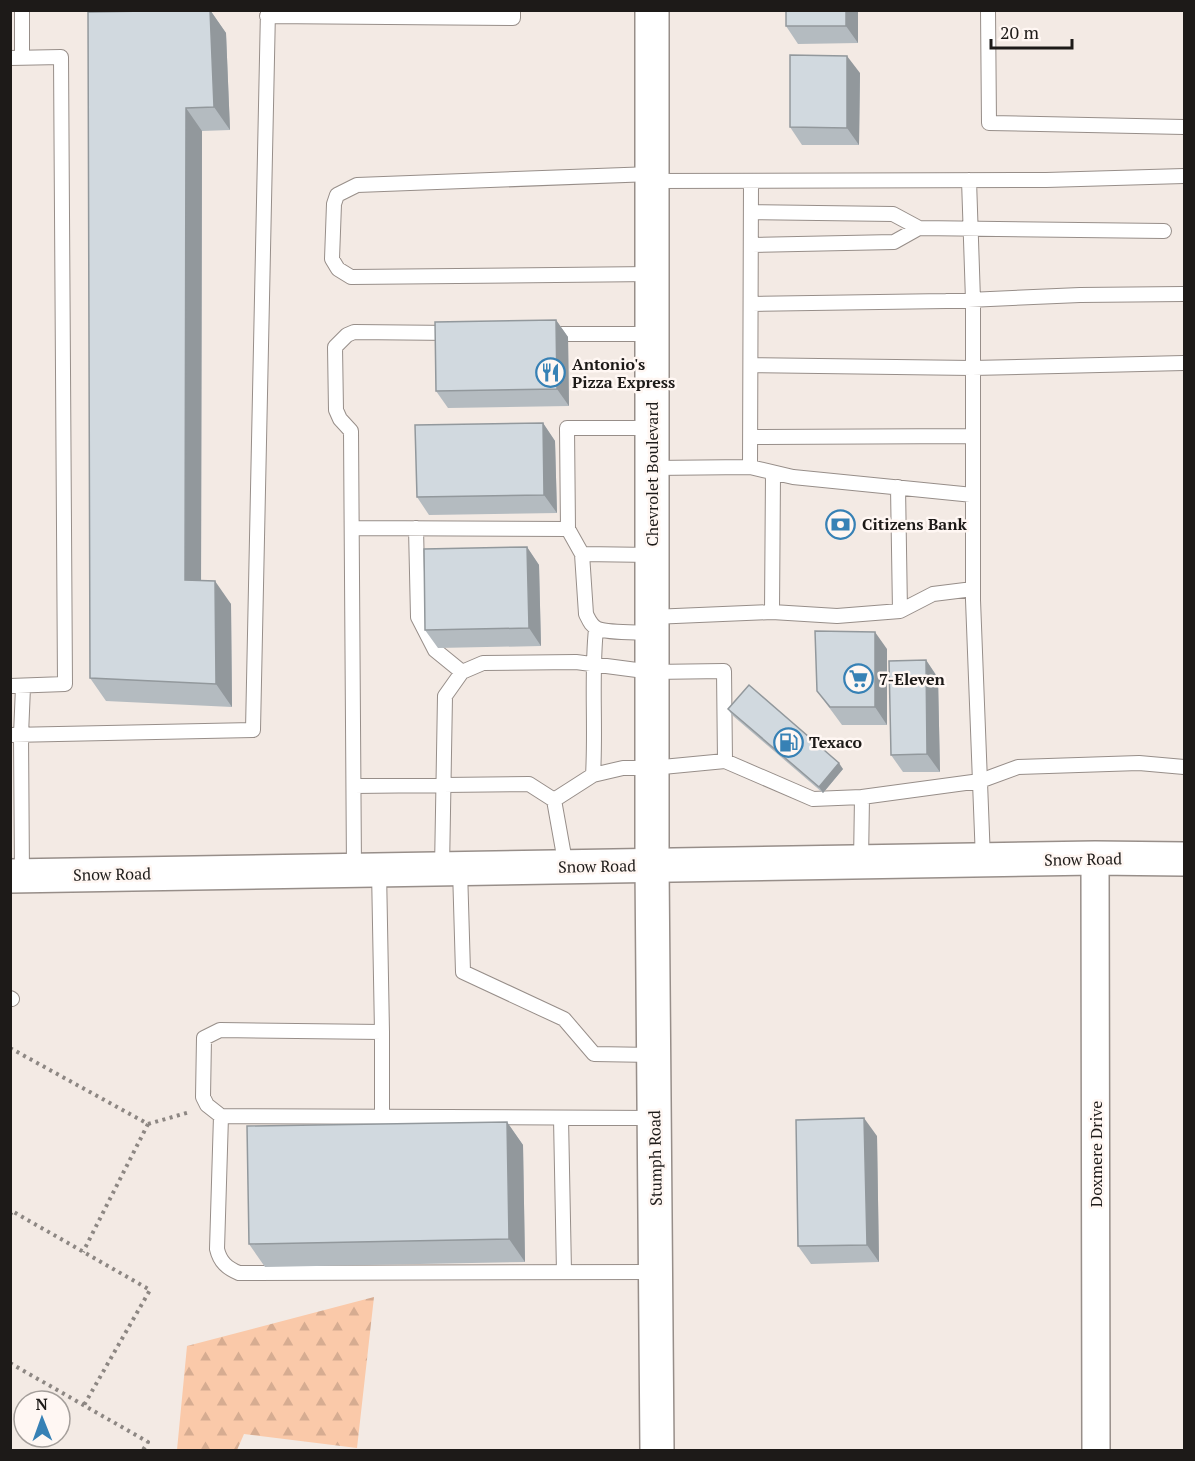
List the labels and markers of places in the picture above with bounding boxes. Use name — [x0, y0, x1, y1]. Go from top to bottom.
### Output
place label: Antonio's Pizza Express — [572, 353, 675, 393]
restaurant icon: Antonio's Pizza Express — [535, 357, 567, 389]
bank icon: Citizens Bank — [825, 508, 857, 540]
place label: Citizens Bank — [862, 513, 968, 535]
supermarket icon: 7-Eleven — [842, 663, 874, 695]
place label: 7-Eleven — [879, 668, 946, 690]
fuel station icon: Texaco — [772, 726, 804, 758]
place label: Texaco — [809, 731, 862, 753]

